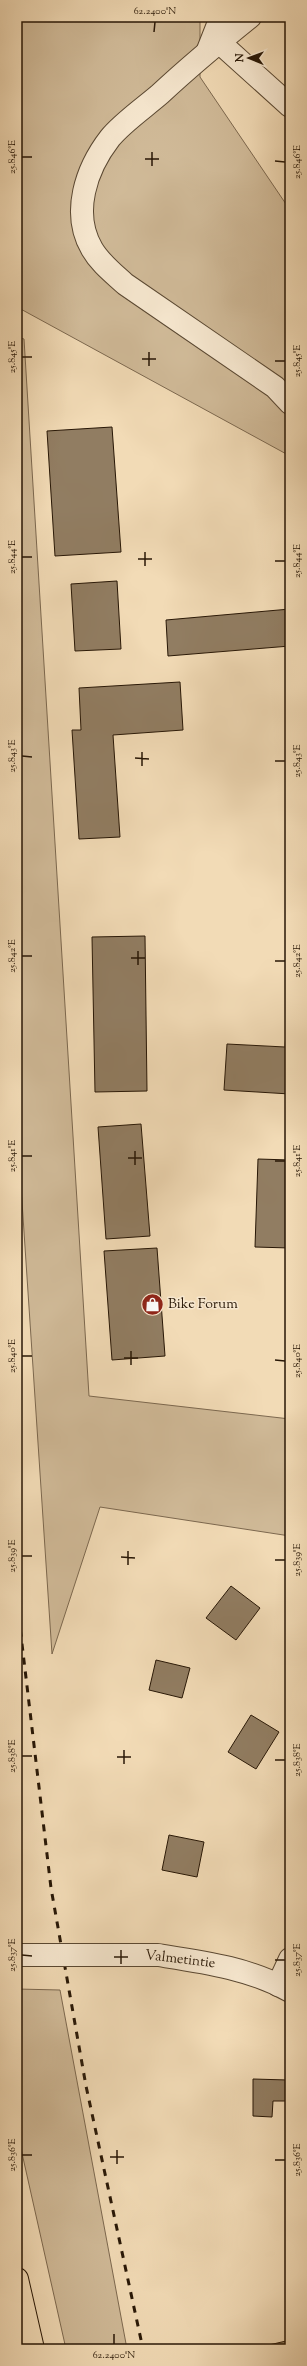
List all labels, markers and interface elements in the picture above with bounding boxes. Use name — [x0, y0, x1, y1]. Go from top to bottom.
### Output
text: 62.2400°N — [134, 4, 176, 19]
north arrow — [229, 38, 269, 78]
text: N — [232, 53, 248, 63]
text: 25.846°E — [5, 140, 20, 174]
text: 25.846°E — [290, 145, 305, 179]
text: 25.845°E — [5, 341, 20, 373]
text: 25.845°E — [290, 345, 305, 377]
text: 25.844°E — [5, 540, 20, 574]
text: 25.844°E — [290, 544, 305, 578]
text: 25.843°E — [5, 739, 20, 773]
text: 25.843°E — [290, 744, 305, 778]
text: 25.842°E — [5, 939, 20, 973]
text: 25.842°E — [290, 944, 305, 978]
text: 25.841°E — [5, 1140, 20, 1172]
text: 25.841°E — [290, 1145, 305, 1177]
shop icon: Bike Forum — [139, 1292, 165, 1318]
place label: Bike Forum — [168, 1295, 238, 1315]
text: 25.840°E — [5, 1339, 20, 1373]
text: 25.840°E — [290, 1344, 305, 1378]
text: 25.839°E — [5, 1540, 20, 1572]
text: 25.839°E — [290, 1544, 305, 1576]
text: 25.838°E — [5, 1739, 20, 1773]
text: 25.838°E — [290, 1743, 305, 1777]
text: 25.837°E — [5, 1938, 20, 1972]
text: 25.837°E — [290, 1943, 305, 1977]
street label: Valmetintie — [144, 1946, 216, 1974]
text: 25.836°E — [5, 2138, 20, 2172]
text: 25.836°E — [290, 2143, 305, 2177]
text: 62.2400°N — [93, 2348, 135, 2363]

